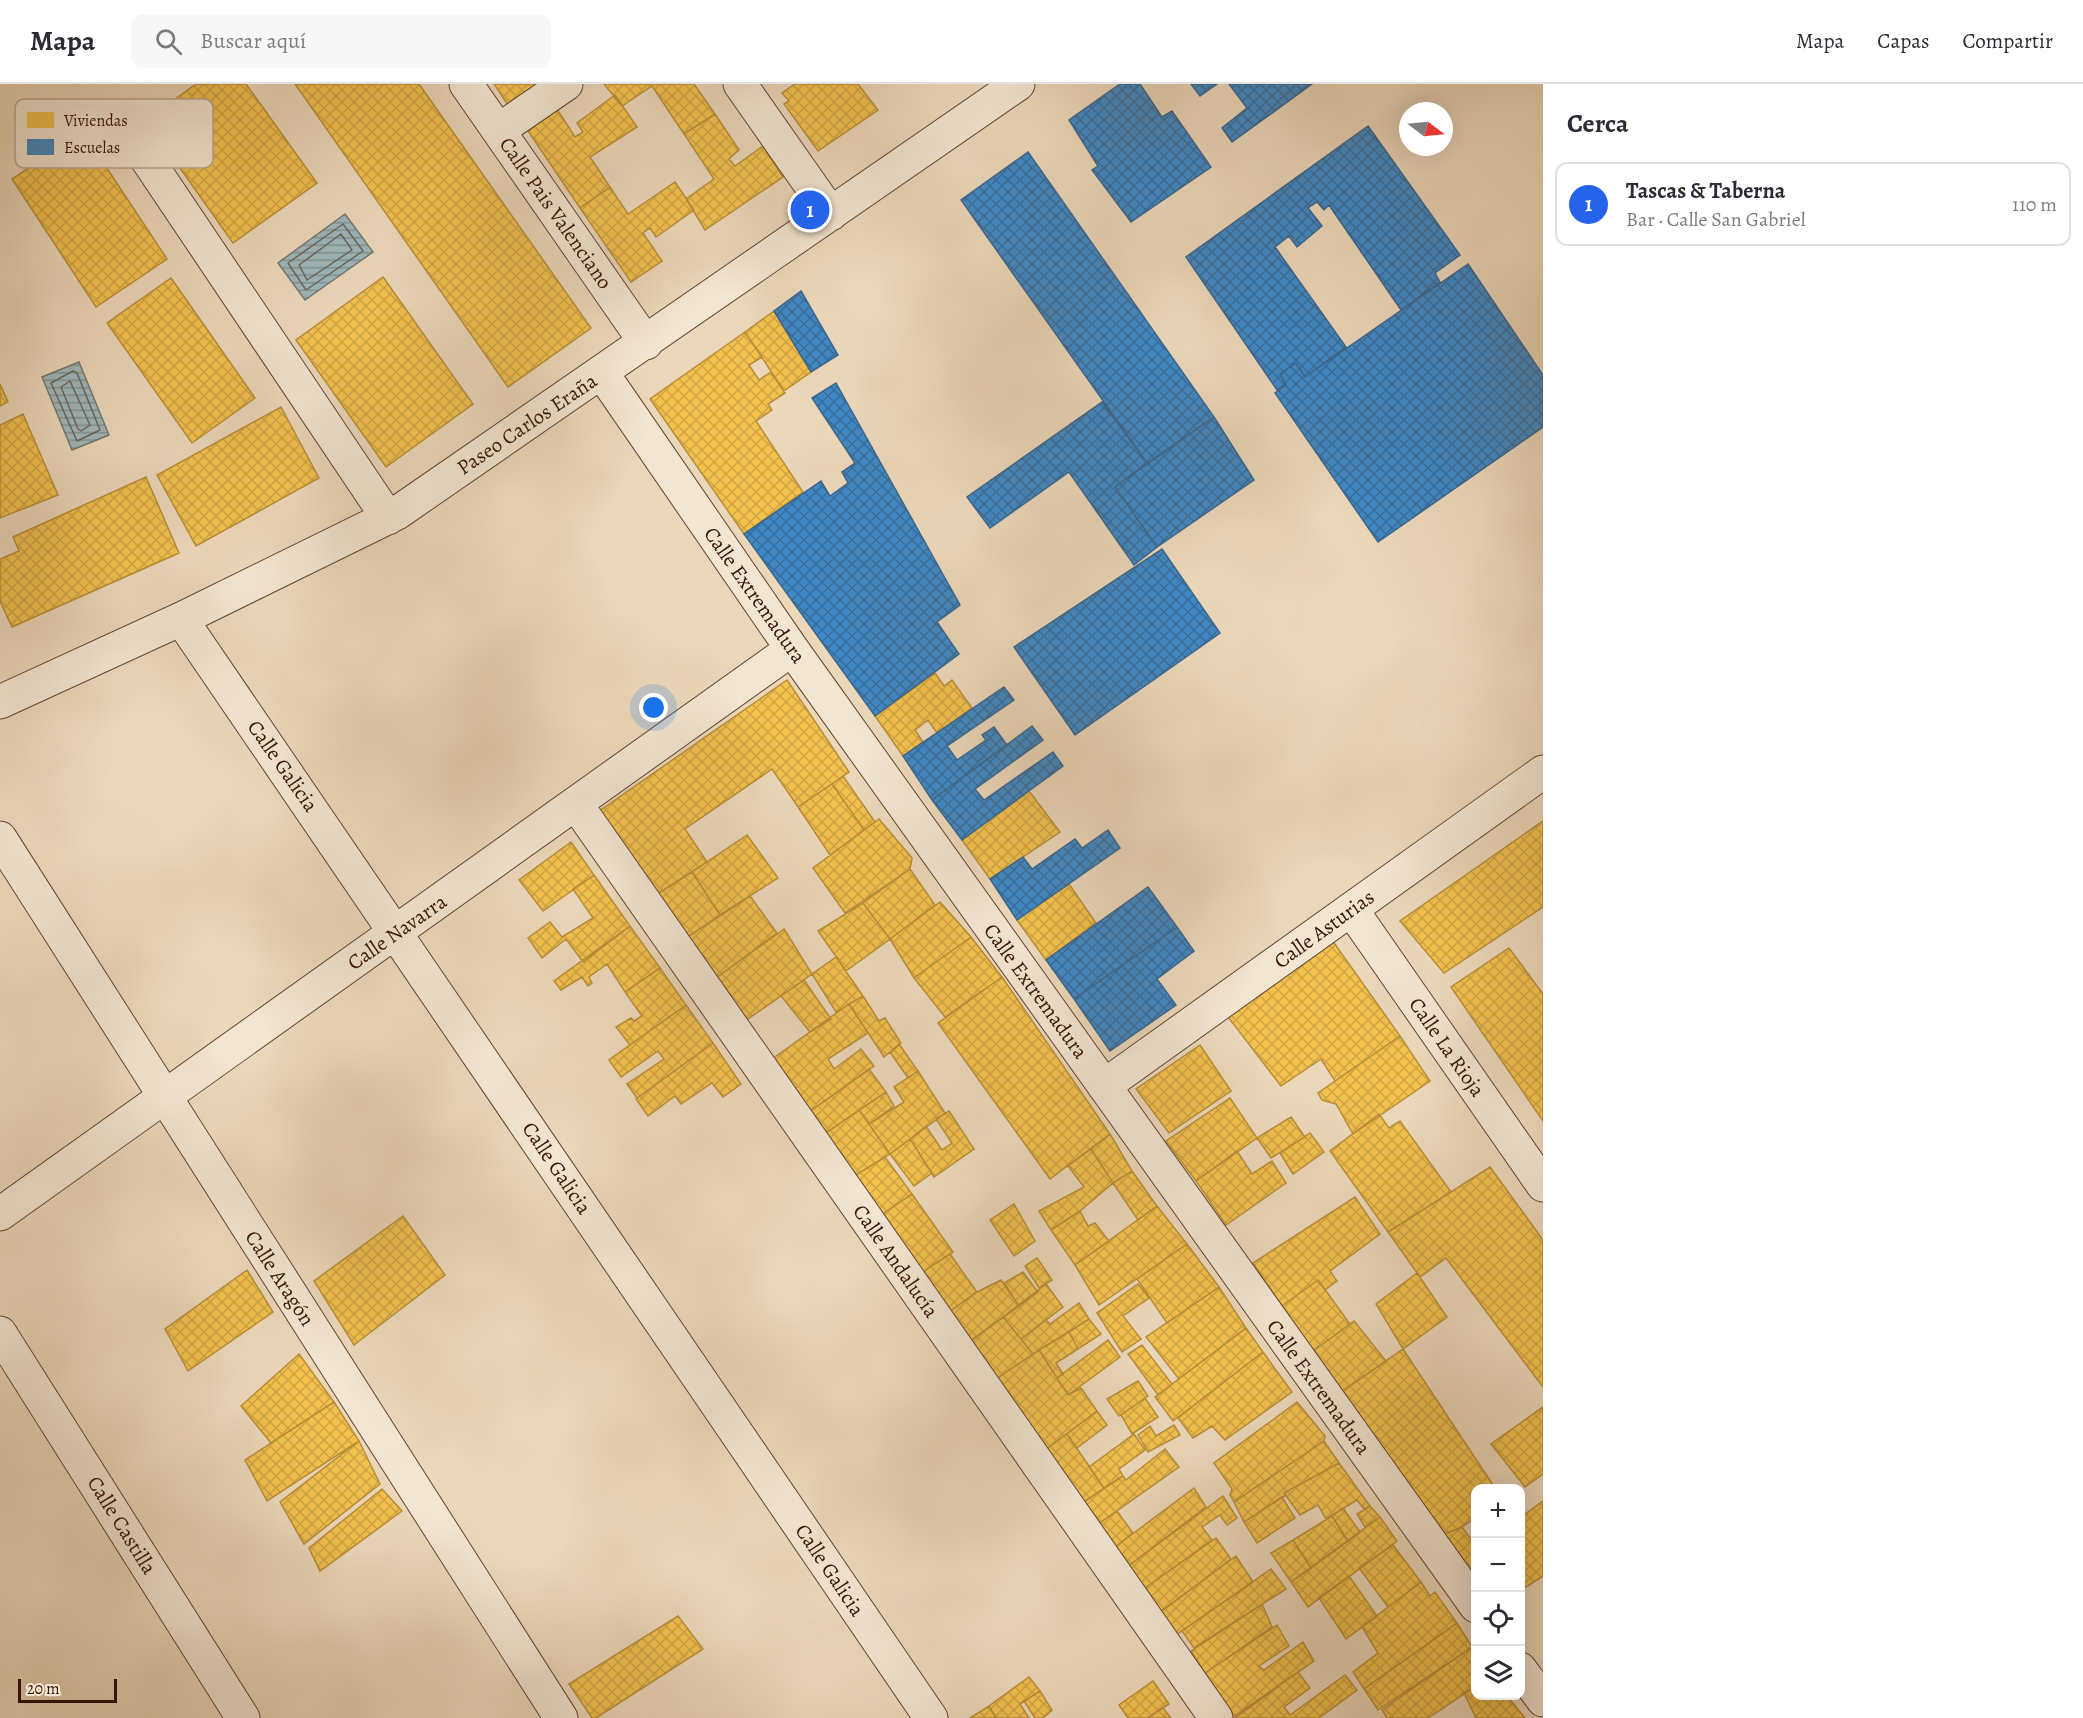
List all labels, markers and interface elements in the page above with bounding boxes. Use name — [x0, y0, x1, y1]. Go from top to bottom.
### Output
search box — [131, 14, 551, 68]
text: Mapa — [30, 22, 95, 60]
icon: search — [152, 25, 185, 58]
text: Buscar aquí — [200, 26, 306, 56]
text: Mapa — [1796, 27, 1844, 55]
text: Capas — [1877, 27, 1930, 55]
text: Compartir — [1963, 27, 2053, 55]
legend — [15, 99, 213, 168]
north arrow — [1399, 102, 1453, 156]
text: Cerca — [1567, 106, 1629, 141]
text: Viviendas — [63, 110, 128, 132]
street label: Calle Pais Valenciano — [493, 131, 619, 295]
text: Escuelas — [64, 137, 120, 159]
text: Tascas & Taberna — [1626, 176, 1785, 206]
pin: 1 — [790, 188, 830, 232]
text: 1 — [1585, 191, 1592, 218]
text: 110 m — [2012, 191, 2057, 218]
text: Bar · Calle San Gabriel — [1626, 206, 1806, 233]
street label: Paseo Carlos Eraña — [451, 367, 603, 481]
street label: Calle Extremadura — [697, 521, 813, 669]
your location — [639, 693, 668, 722]
street label: Calle Galicia — [241, 715, 325, 818]
street label: Calle Asturias — [1268, 883, 1380, 975]
street label: Calle Navarra — [342, 887, 452, 977]
street label: Calle Extremadura — [977, 918, 1095, 1064]
street label: Calle La Rioja — [1402, 992, 1492, 1102]
street label: Calle Galicia — [516, 1116, 598, 1220]
street label: Calle Andalucía — [847, 1199, 946, 1323]
street label: Calle Aragón — [239, 1225, 321, 1331]
street label: Calle Extremadura — [1260, 1314, 1378, 1460]
street label: Calle Castilla — [81, 1471, 163, 1580]
map controls — [1471, 1484, 1525, 1700]
button: + — [1471, 1484, 1525, 1538]
street label: Calle Galicia — [789, 1518, 871, 1622]
button: − — [1471, 1538, 1525, 1592]
button: locate — [1471, 1592, 1525, 1646]
button: layers — [1471, 1646, 1525, 1700]
scale bar — [18, 1676, 117, 1704]
text: 20 m — [27, 1678, 60, 1700]

